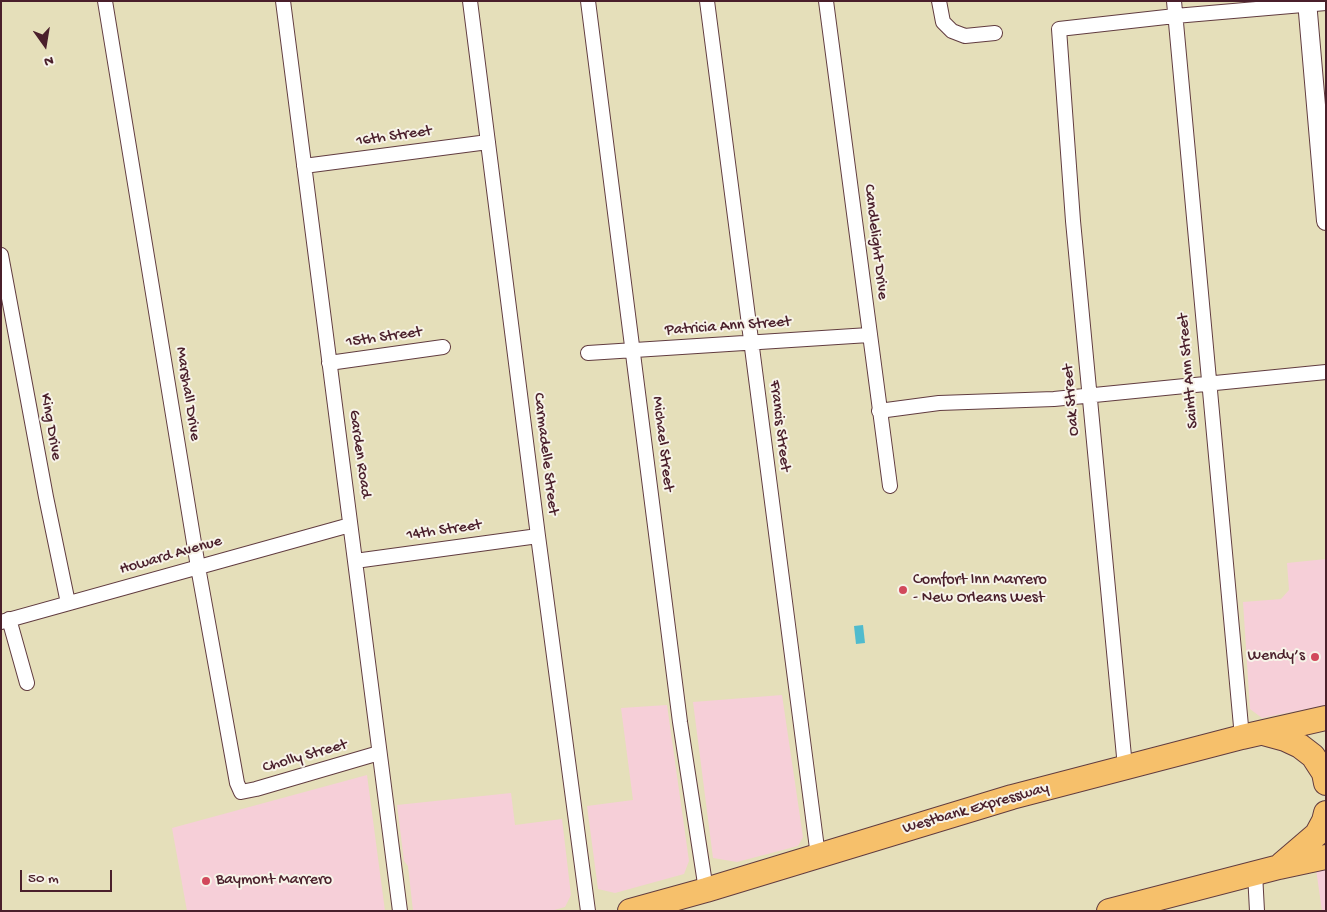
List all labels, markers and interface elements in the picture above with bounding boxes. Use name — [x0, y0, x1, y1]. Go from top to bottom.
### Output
north arrow — [20, 20, 70, 70]
text: N — [42, 51, 55, 69]
street label: 16th Street — [355, 122, 433, 152]
street label: Candlelight Drive — [858, 183, 892, 301]
street label: Patricia Ann Street — [664, 313, 792, 341]
street label: Saintt Ann Street — [1174, 313, 1204, 429]
street label: 15th Street — [345, 323, 423, 353]
street label: Marshall Drive — [170, 346, 204, 442]
street label: Oak Street — [1059, 363, 1085, 437]
street label: Francis Street — [764, 379, 794, 473]
street label: King Drive — [35, 392, 65, 462]
street label: Carmadelle Street — [528, 392, 562, 516]
street label: Michael Street — [647, 395, 677, 493]
street label: Garden Road — [343, 409, 375, 499]
street label: 14th Street — [405, 516, 483, 546]
street label: Howard Avenue — [118, 532, 224, 580]
place label: Comfort Inn Marrero - New Orleans West — [913, 571, 1047, 609]
marker: Comfort Inn Marrero - New Orleans West — [897, 584, 909, 596]
place label: Wendy’s — [1247, 647, 1305, 667]
marker: Wendy’s — [1309, 651, 1321, 663]
street label: Cholly Street — [261, 736, 349, 778]
street label: Westbank Expressway — [901, 779, 1051, 839]
scale bar — [22, 860, 115, 892]
text: 50 m — [28, 870, 59, 888]
place label: Baymont Marrero — [216, 871, 332, 891]
marker: Baymont Marrero — [200, 875, 212, 887]

